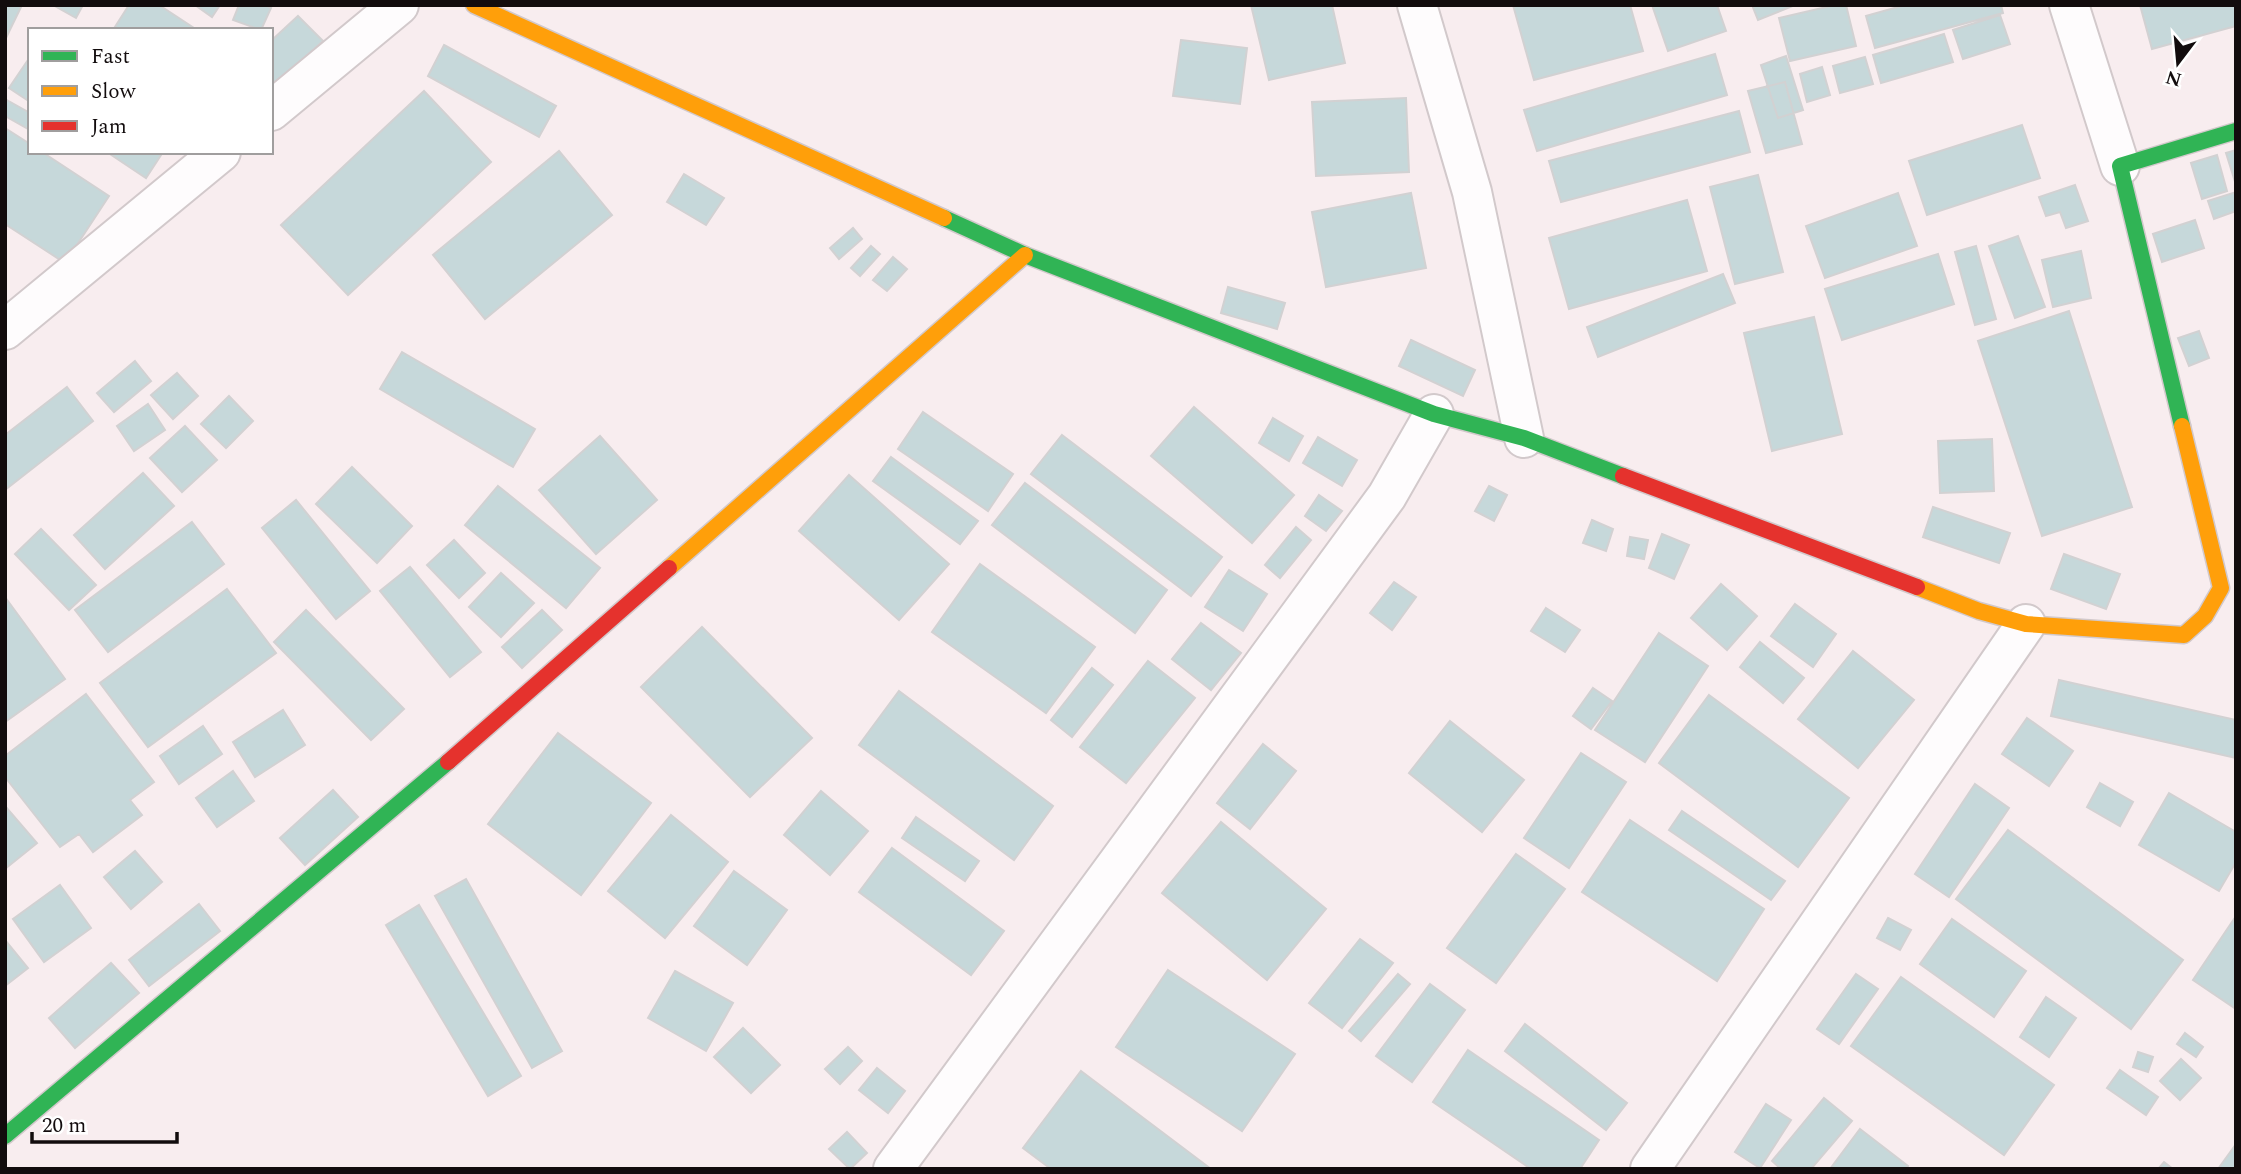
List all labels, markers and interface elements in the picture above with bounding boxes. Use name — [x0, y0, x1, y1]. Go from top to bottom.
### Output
legend — [28, 28, 273, 154]
north arrow — [2143, 28, 2213, 98]
text: Fast — [91, 41, 130, 73]
text: N — [2162, 62, 2185, 94]
text: Slow — [91, 76, 137, 108]
text: Jam — [91, 111, 127, 143]
scale bar — [32, 1100, 177, 1144]
text: 20 m — [42, 1110, 86, 1142]

